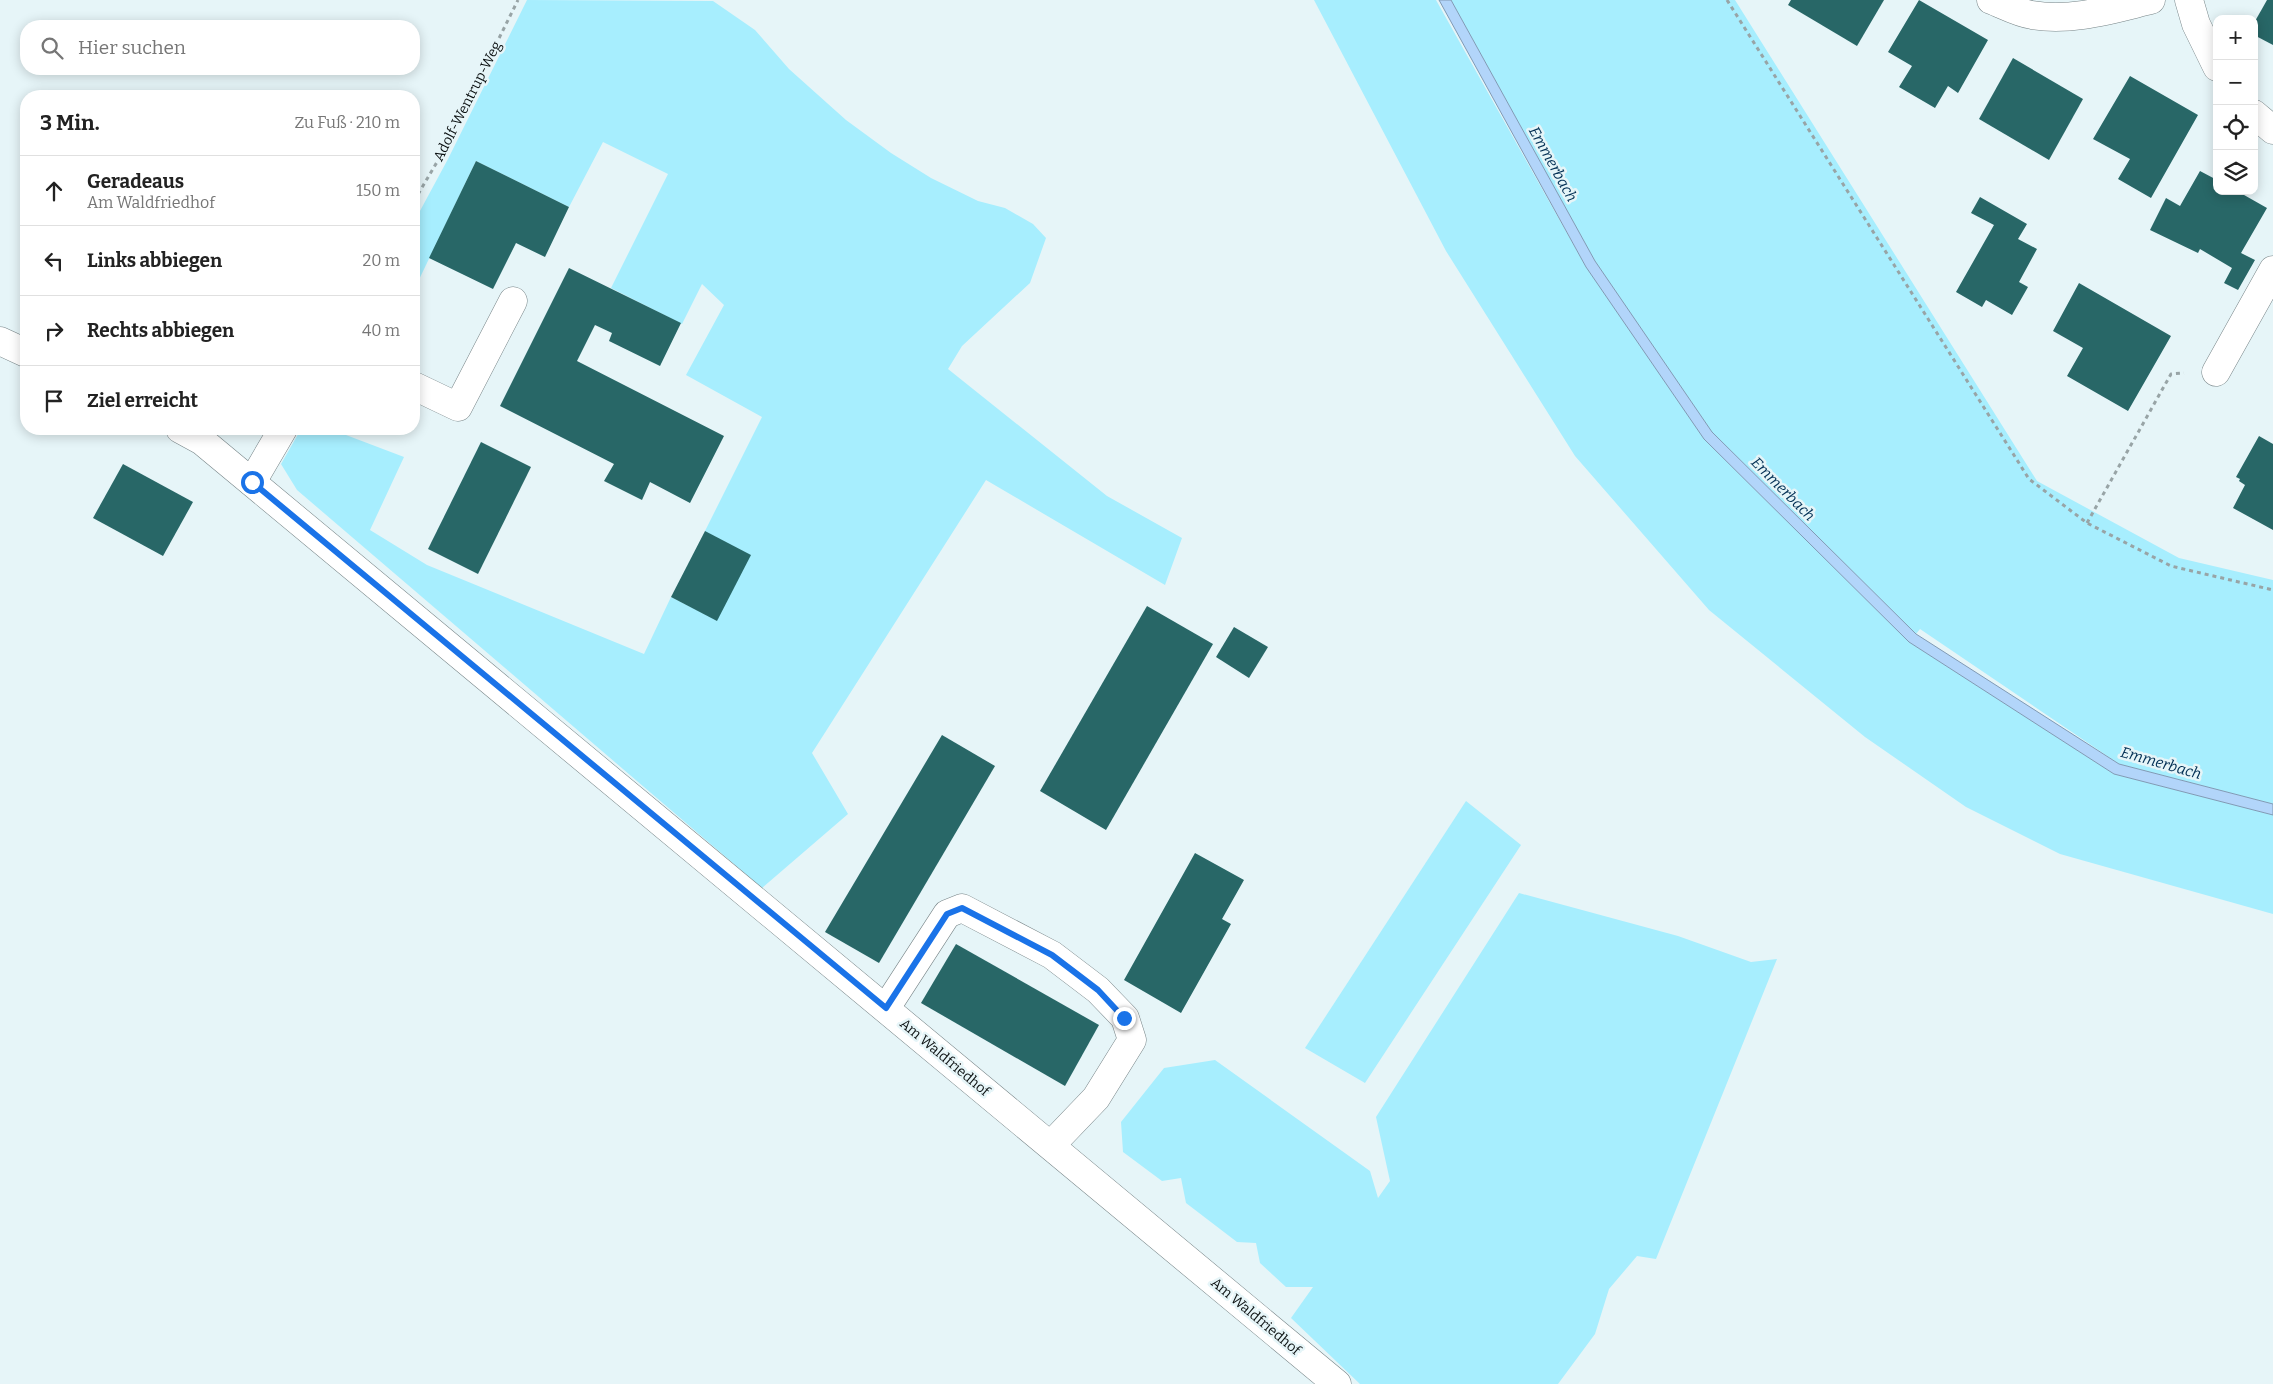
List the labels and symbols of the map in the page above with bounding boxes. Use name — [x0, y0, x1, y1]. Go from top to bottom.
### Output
street label: Adolf-Wentrup-Weg — [430, 38, 505, 164]
water label: Emmerbach — [1525, 123, 1581, 205]
water label: Emmerbach — [1747, 453, 1819, 525]
route start — [241, 471, 264, 494]
water label: Emmerbach — [2119, 743, 2203, 783]
route end — [1113, 1007, 1136, 1030]
street label: Am Waldfriedhof — [896, 1015, 994, 1101]
street label: Am Waldfriedhof — [1207, 1274, 1305, 1360]

